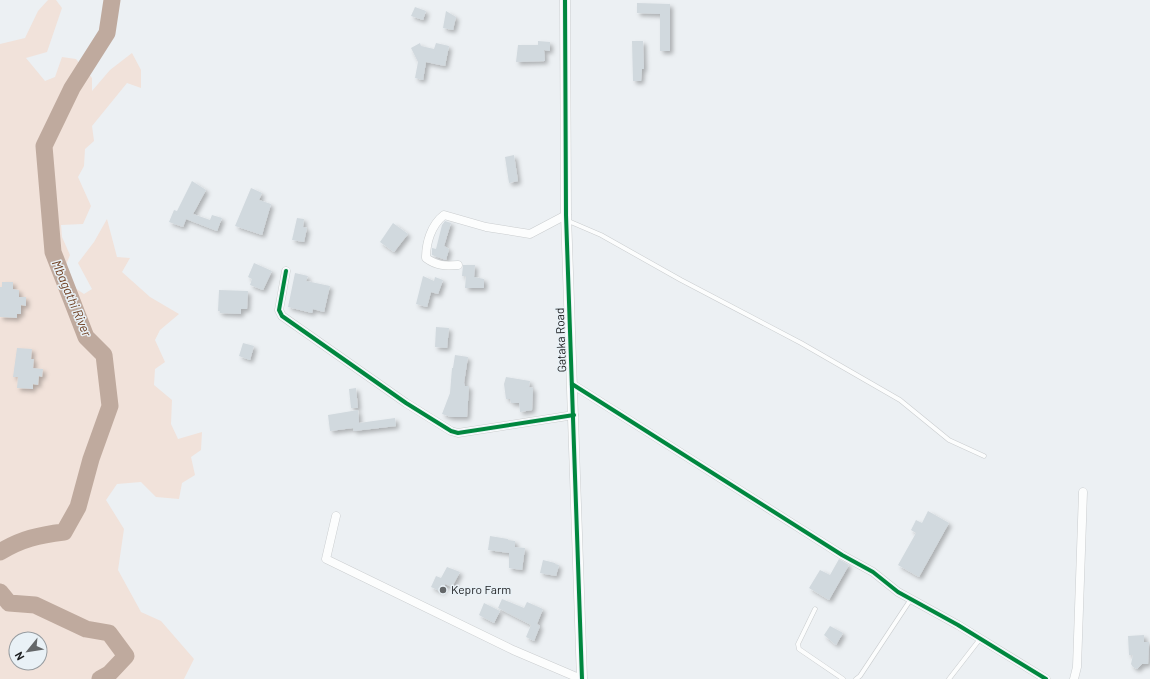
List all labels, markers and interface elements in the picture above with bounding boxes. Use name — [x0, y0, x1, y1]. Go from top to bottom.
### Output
water label: Mbagathi River — [49, 257, 95, 339]
street label: Gataka Road — [552, 307, 568, 373]
place label: Kepro Farm — [451, 582, 511, 596]
marker: Kepro Farm — [438, 585, 448, 595]
north arrow — [8, 631, 48, 671]
text: N — [11, 650, 26, 663]

